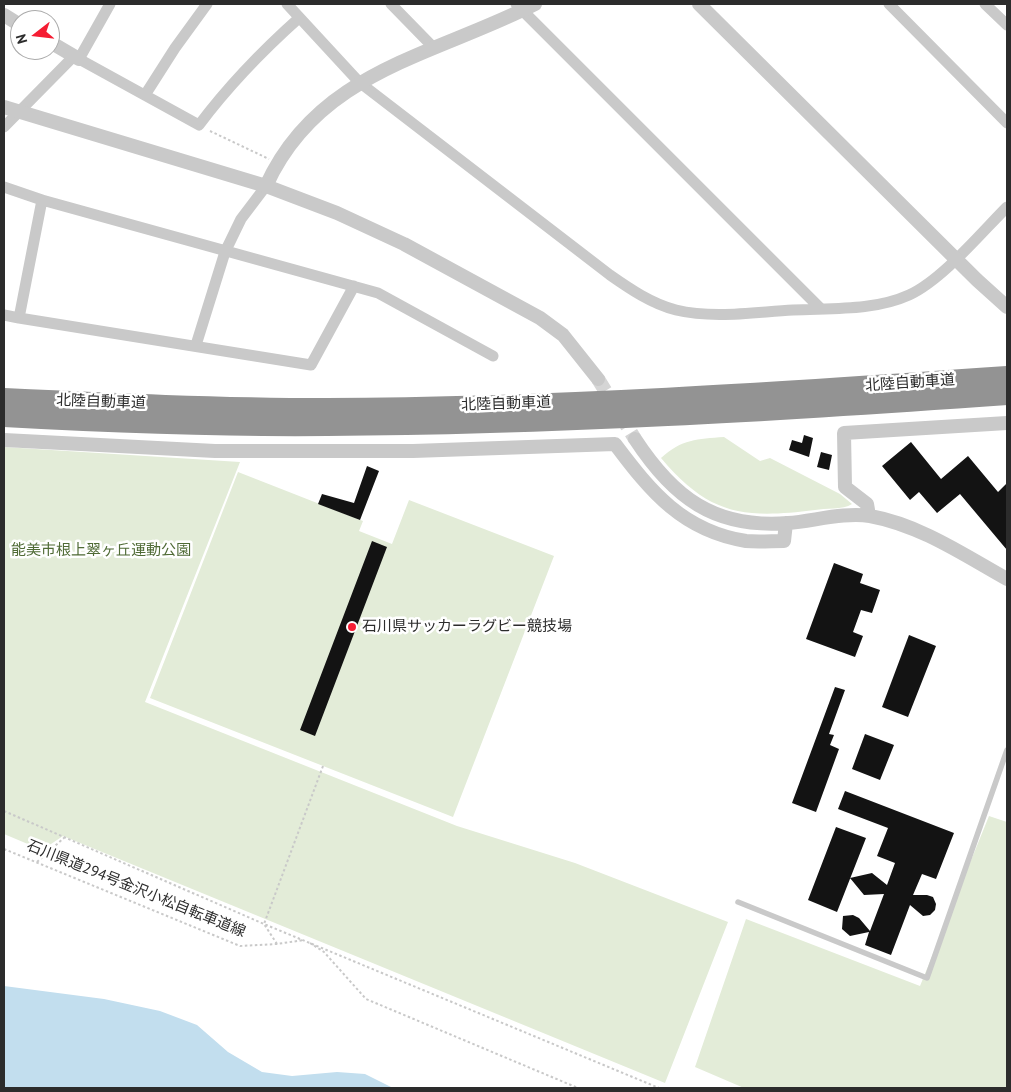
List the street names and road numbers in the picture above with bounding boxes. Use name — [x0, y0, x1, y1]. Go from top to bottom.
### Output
street label: 北陸自動車道 — [864, 371, 956, 395]
street label: 北陸自動車道 — [56, 391, 146, 413]
street label: 北陸自動車道 — [461, 393, 551, 415]
street label: 石川県道294号金沢小松自転車道線 — [24, 837, 248, 941]

